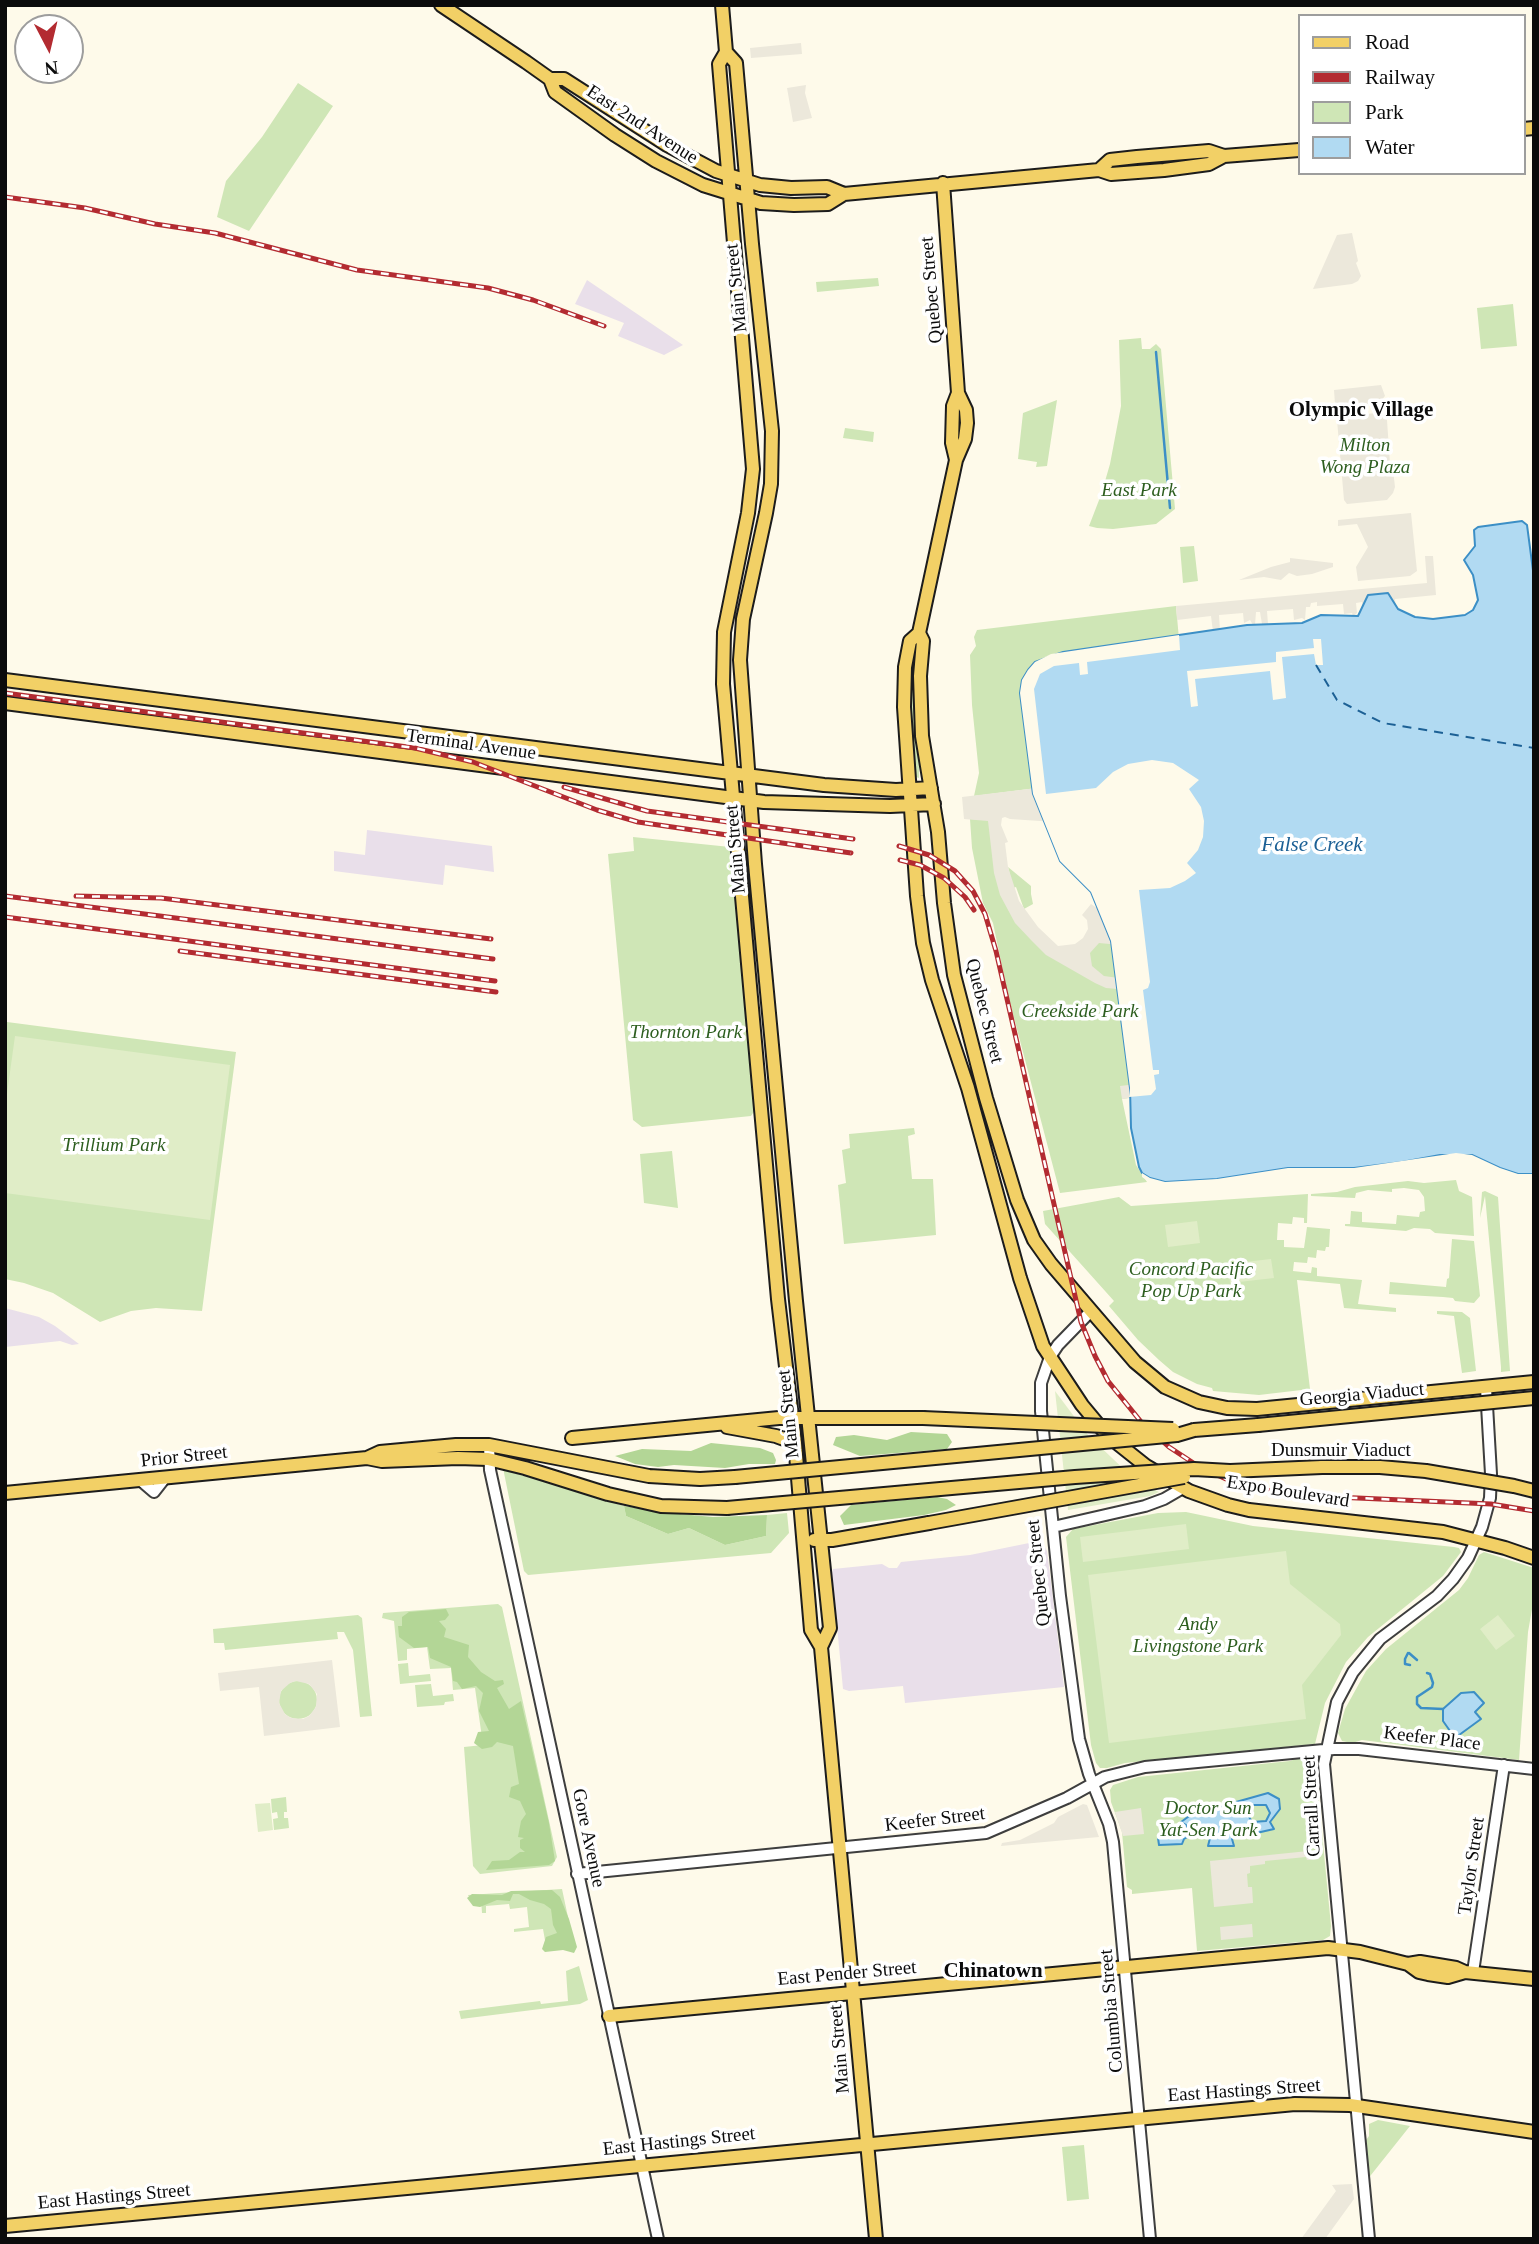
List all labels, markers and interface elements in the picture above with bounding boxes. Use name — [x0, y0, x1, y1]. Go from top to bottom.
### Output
north arrow — [14, 14, 84, 84]
legend — [1298, 14, 1525, 175]
text: Road — [1365, 30, 1409, 54]
text: N — [43, 57, 59, 80]
text: Railway — [1365, 65, 1435, 89]
street label: East 2nd Avenue — [582, 80, 702, 170]
text: Park — [1365, 100, 1404, 124]
text: Water — [1365, 135, 1415, 159]
street label: Quebec Street — [916, 236, 948, 344]
street label: Main Street — [721, 242, 753, 334]
district label: Olympic Village — [1289, 398, 1433, 424]
park label: Milton Wong Plaza — [1320, 435, 1410, 479]
park label: East Park — [1101, 480, 1177, 502]
street label: Terminal Avenue — [405, 725, 537, 765]
street label: Main Street — [721, 804, 751, 894]
water label: False Creek — [1261, 832, 1363, 858]
street label: Quebec Street — [960, 956, 1008, 1066]
park label: Creekside Park — [1022, 1001, 1138, 1023]
park label: Thornton Park — [630, 1022, 742, 1044]
park label: Trillium Park — [63, 1135, 165, 1157]
park label: Concord Pacific Pop Up Park — [1129, 1259, 1253, 1303]
street label: Main Street — [773, 1368, 805, 1460]
street label: Georgia Viaduct — [1299, 1378, 1425, 1412]
street label: Dunsmuir Viaduct — [1271, 1440, 1411, 1462]
street label: Prior Street — [140, 1441, 228, 1473]
street label: Expo Boulevard — [1225, 1471, 1351, 1513]
street label: Quebec Street — [1022, 1519, 1056, 1627]
park label: Andy Livingstone Park — [1133, 1614, 1263, 1658]
street label: Keefer Place — [1382, 1722, 1482, 1756]
street label: Carrall Street — [1298, 1755, 1326, 1857]
street label: Gore Avenue — [566, 1787, 610, 1889]
park label: Doctor Sun Yat-Sen Park — [1158, 1798, 1258, 1842]
street label: Keefer Street — [884, 1803, 986, 1837]
street label: Taylor Street — [1454, 1816, 1490, 1916]
street label: Columbia Street — [1095, 1948, 1129, 2074]
street label: East Pender Street — [777, 1957, 917, 1991]
district label: Chinatown — [943, 1959, 1043, 1985]
street label: Main Street — [825, 2004, 855, 2094]
street label: East Hastings Street — [1167, 2074, 1321, 2108]
street label: East Hastings Street — [602, 2123, 756, 2161]
street label: East Hastings Street — [37, 2179, 191, 2215]

